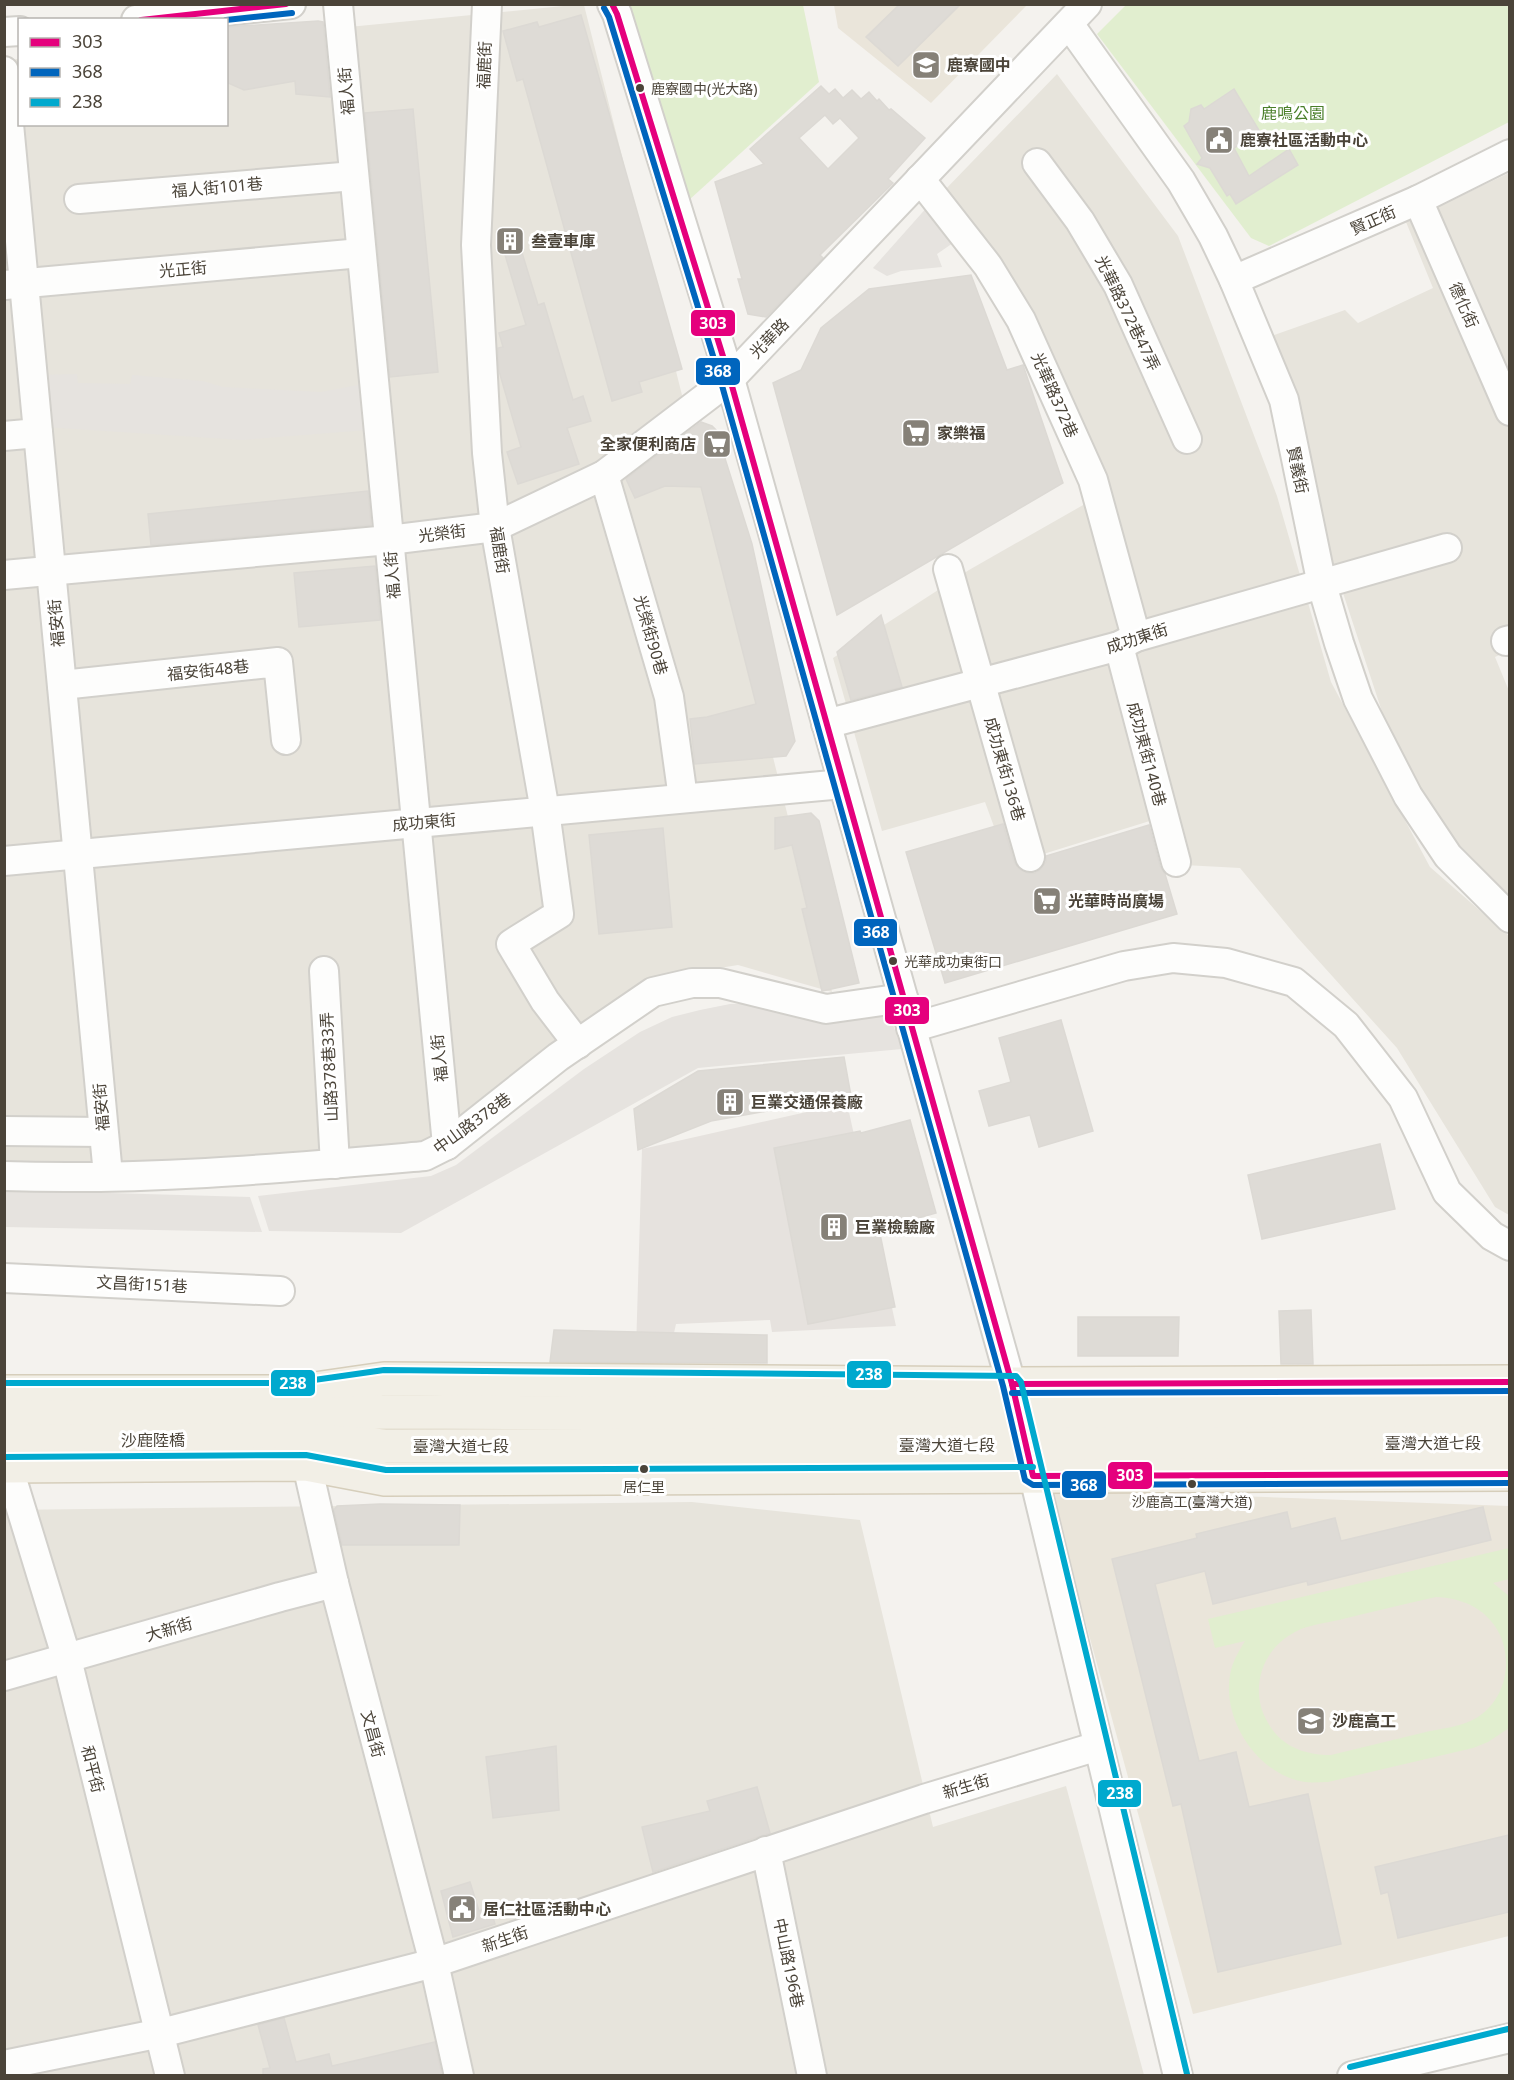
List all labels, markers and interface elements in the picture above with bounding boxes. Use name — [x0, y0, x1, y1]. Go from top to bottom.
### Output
legend — [18, 18, 228, 126]
text: 303 — [72, 29, 103, 53]
street label: 福鹿街 — [472, 41, 496, 89]
school or university icon: 鹿寮國中 — [910, 49, 942, 81]
place label: 鹿寮國中 — [947, 54, 1011, 76]
text: 368 — [72, 59, 103, 83]
street label: 福人街 — [333, 66, 359, 116]
place label: 鹿寮國中(光大路) — [651, 79, 757, 98]
marker: 鹿寮國中(光大路) — [634, 82, 646, 94]
text: 238 — [72, 89, 103, 113]
park label: 鹿鳴公園 — [1261, 102, 1325, 124]
public building icon: 鹿寮社區活動中心 — [1203, 124, 1235, 156]
place label: 鹿寮社區活動中心 — [1240, 129, 1368, 151]
street label: 福人街101巷 — [170, 172, 264, 202]
street label: 賢正街 — [1347, 200, 1399, 240]
building icon: 叁壹車庫 — [494, 225, 526, 257]
place label: 叁壹車庫 — [531, 230, 595, 252]
street label: 光華路372巷47弄 — [1091, 252, 1165, 374]
street label: 光正街 — [158, 256, 208, 282]
street label: 德化街 — [1444, 279, 1484, 331]
line badge: 303 — [690, 309, 736, 337]
text: 303 — [699, 312, 727, 334]
street label: 光華路 — [744, 313, 794, 363]
street label: 光華路372巷 — [1026, 349, 1084, 441]
line badge: 368 — [695, 357, 741, 386]
text: 368 — [704, 360, 732, 382]
supermarket icon: 家樂福 — [900, 417, 932, 449]
place label: 家樂福 — [937, 422, 985, 444]
supermarket icon: 全家便利商店 — [701, 428, 733, 460]
place label: 全家便利商店 — [600, 433, 696, 455]
street label: 賢義街 — [1282, 444, 1314, 496]
street label: 光榮街 — [417, 519, 467, 547]
street label: 福鹿街 — [485, 525, 515, 575]
street label: 福人街 — [379, 550, 405, 600]
street label: 光榮街90巷 — [629, 592, 673, 678]
street label: 福安街 — [43, 598, 69, 648]
street label: 成功東街 — [1103, 618, 1171, 658]
street label: 福安街48巷 — [166, 655, 250, 685]
street label: 成功東街140巷 — [1122, 699, 1172, 809]
street label: 成功東街136巷 — [980, 714, 1030, 824]
street label: 成功東街 — [391, 808, 457, 836]
supermarket icon: 光華時尚廣場 — [1031, 885, 1063, 917]
place label: 光華時尚廣場 — [1068, 890, 1164, 912]
line badge: 368 — [853, 918, 898, 947]
text: 368 — [862, 921, 890, 943]
place label: 光華成功東街口 — [904, 952, 1002, 971]
marker: 光華成功東街口 — [887, 955, 899, 967]
line badge: 303 — [884, 996, 930, 1025]
text: 303 — [893, 999, 921, 1021]
street label: 山路378巷33弄 — [315, 1012, 343, 1122]
street label: 福人街 — [426, 1033, 452, 1083]
street label: 福安街 — [88, 1082, 114, 1132]
building icon: 巨業交通保養廠 — [714, 1086, 746, 1118]
street label: 中山路378巷 — [429, 1087, 515, 1159]
place label: 巨業交通保養廠 — [751, 1091, 863, 1113]
building icon: 巨業檢驗廠 — [818, 1211, 850, 1243]
place label: 巨業檢驗廠 — [855, 1216, 935, 1238]
street label: 文昌街151巷 — [96, 1271, 188, 1297]
line badge: 238 — [846, 1360, 892, 1389]
text: 238 — [855, 1363, 883, 1385]
line badge: 238 — [270, 1369, 316, 1397]
text: 238 — [279, 1372, 307, 1394]
street label: 沙鹿陸橋 — [121, 1429, 185, 1451]
street label: 臺灣大道七段 — [1385, 1432, 1481, 1454]
street label: 臺灣大道七段 — [899, 1434, 995, 1456]
street label: 臺灣大道七段 — [413, 1435, 509, 1457]
line badge: 303 — [1107, 1461, 1153, 1490]
marker: 居仁里 — [638, 1463, 650, 1475]
text: 303 — [1116, 1464, 1144, 1486]
line badge: 368 — [1061, 1470, 1107, 1499]
text: 368 — [1070, 1474, 1098, 1496]
place label: 居仁里 — [623, 1477, 665, 1496]
marker: 沙鹿高工(臺灣大道) — [1186, 1478, 1198, 1490]
place label: 沙鹿高工(臺灣大道) — [1132, 1492, 1252, 1511]
street label: 大新街 — [143, 1612, 195, 1646]
school or university icon: 沙鹿高工 — [1295, 1705, 1327, 1737]
street label: 文昌街 — [356, 1708, 390, 1760]
place label: 沙鹿高工 — [1332, 1710, 1396, 1732]
street label: 和平街 — [77, 1743, 109, 1795]
street label: 新生街 — [940, 1768, 992, 1804]
line badge: 238 — [1097, 1779, 1142, 1808]
text: 238 — [1106, 1782, 1134, 1804]
public building icon: 居仁社區活動中心 — [446, 1893, 478, 1925]
place label: 居仁社區活動中心 — [483, 1898, 611, 1920]
street label: 中山路196巷 — [769, 1916, 809, 2010]
street label: 新生街 — [479, 1921, 531, 1957]

